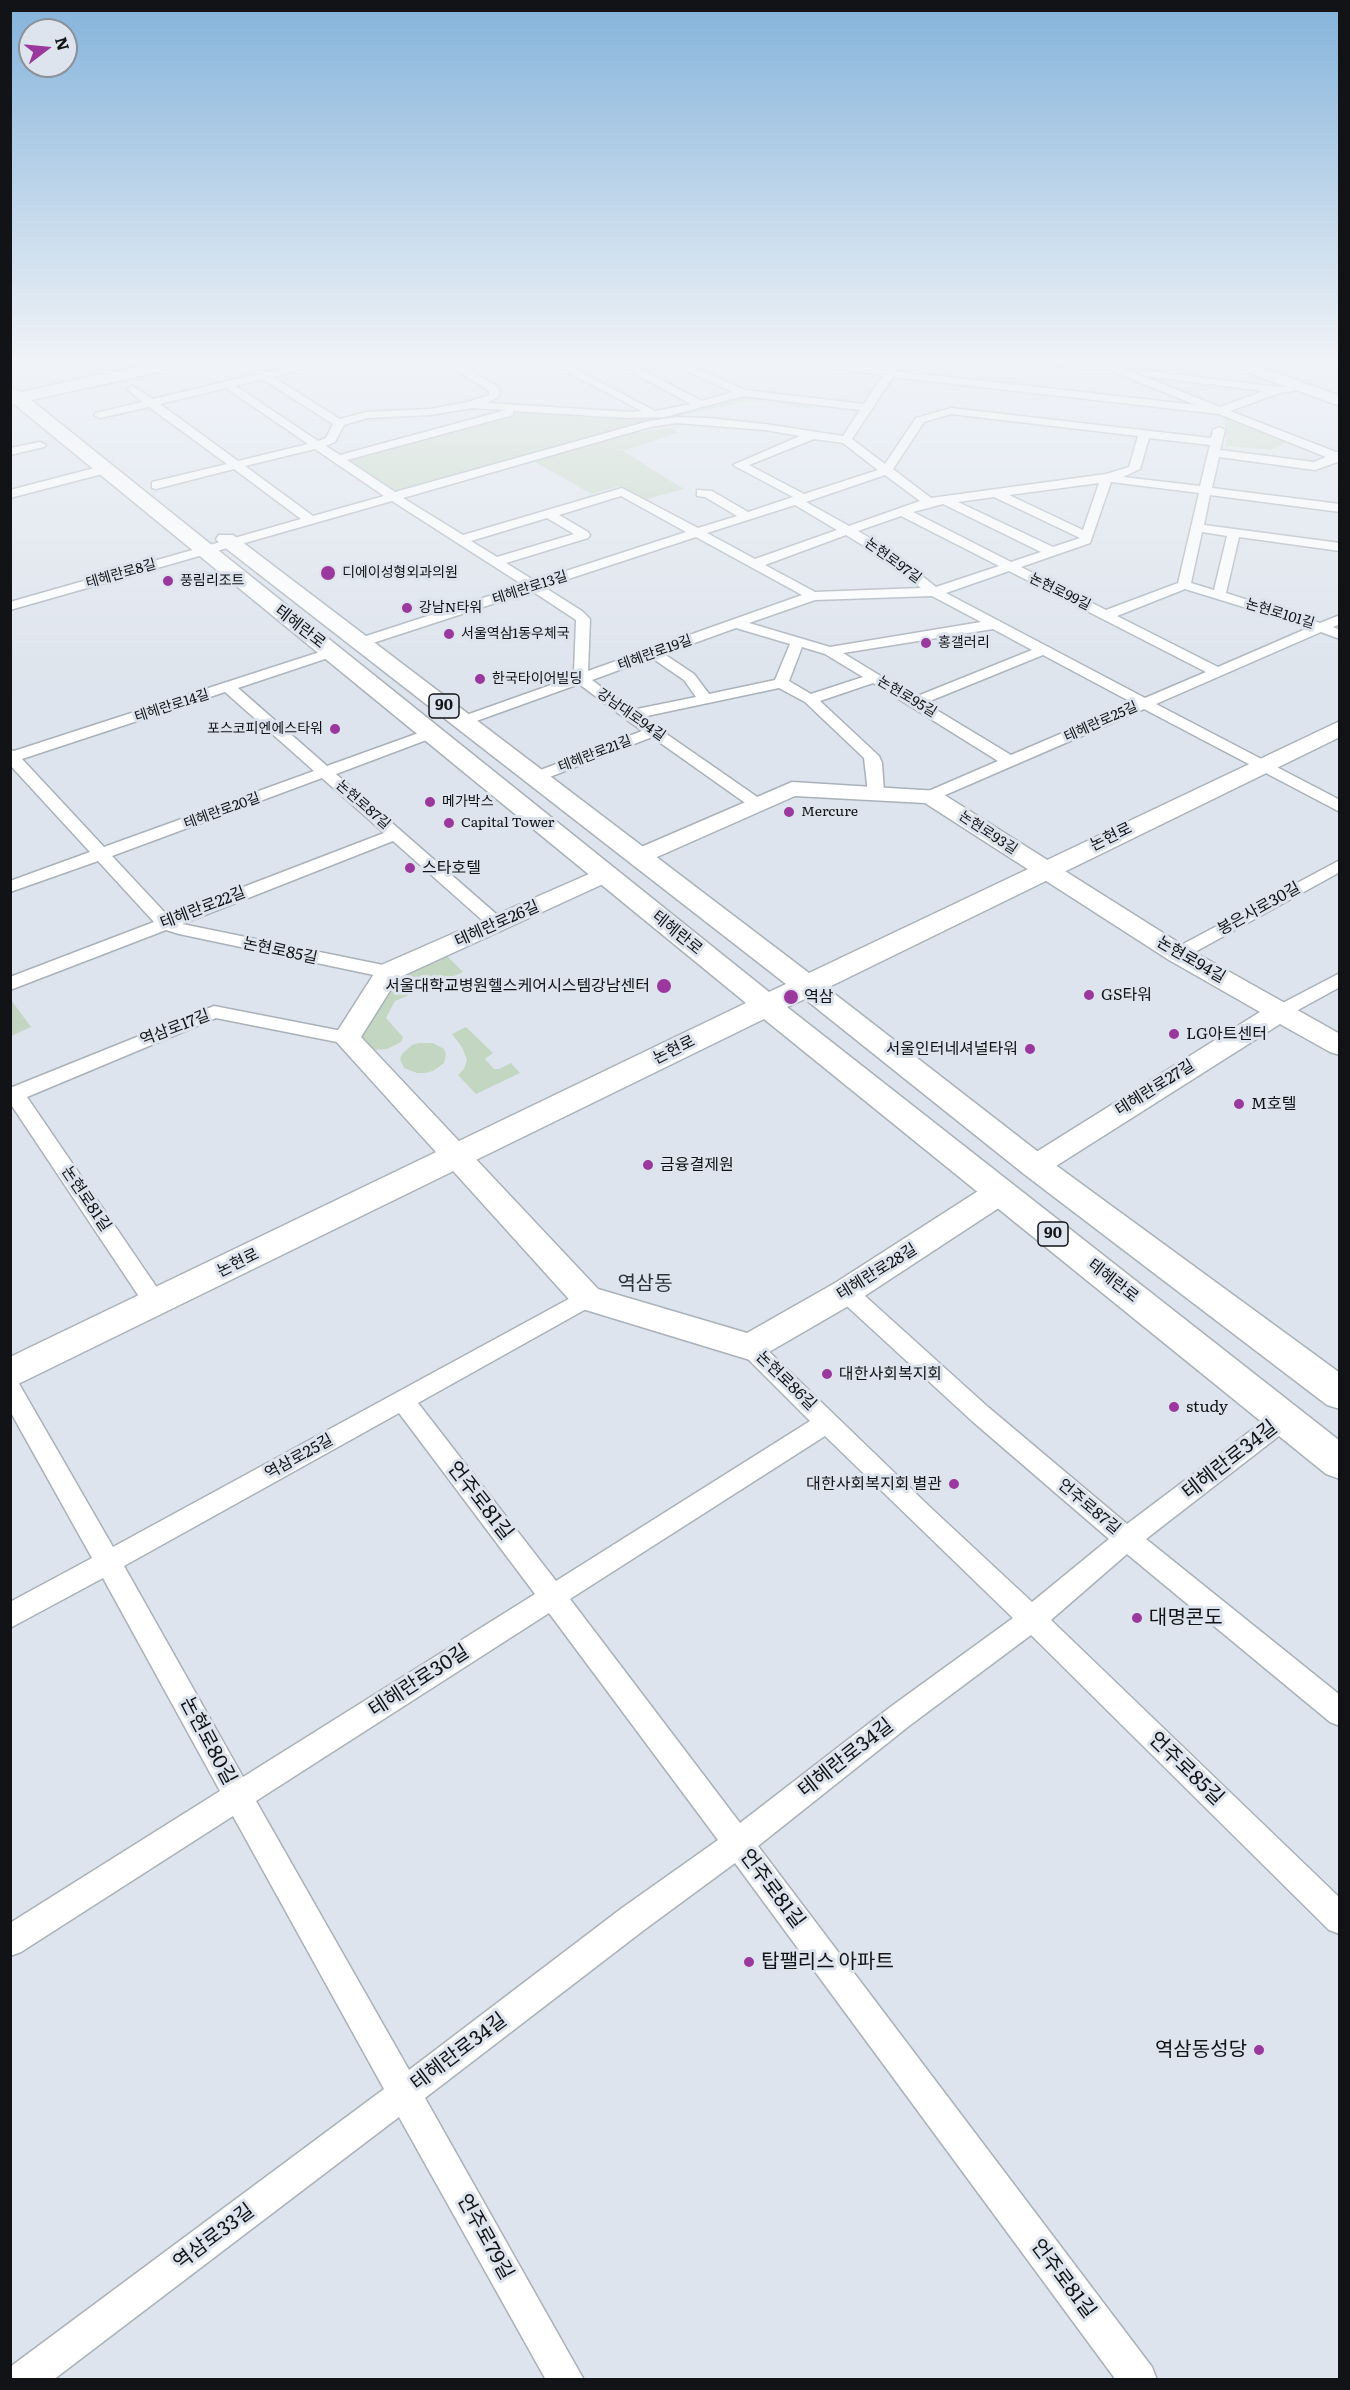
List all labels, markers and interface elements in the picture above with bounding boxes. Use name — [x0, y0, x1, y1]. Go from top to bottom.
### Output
north arrow — [18, 18, 78, 78]
text: N — [50, 34, 77, 53]
street label: 논현로97길 — [861, 535, 925, 587]
street label: 테헤란로8길 — [84, 556, 158, 592]
marker: 디에이성형외과의원 — [319, 564, 337, 582]
place label: 디에이성형외과의원 — [342, 565, 458, 581]
street label: 테헤란로13길 — [490, 568, 570, 608]
street label: 논현로99길 — [1027, 570, 1093, 614]
place label: 풍림리조트 — [180, 573, 244, 589]
marker: 풍림리조트 — [161, 574, 175, 588]
street label: 논현로101길 — [1244, 596, 1316, 632]
place label: 강남N타워 — [419, 600, 482, 616]
street label: 테헤란로 — [271, 601, 329, 653]
marker: 강남N타워 — [400, 601, 414, 615]
place label: 서울역삼1동우체국 — [461, 626, 570, 642]
marker: 서울역삼1동우체국 — [442, 627, 456, 641]
street label: 테헤란로19길 — [616, 632, 694, 674]
place label: 홍갤러리 — [938, 635, 990, 651]
marker: 홍갤러리 — [919, 636, 933, 650]
place label: 한국타이어빌딩 — [492, 671, 582, 687]
marker: 한국타이어빌딩 — [473, 672, 487, 686]
street label: 논현로95길 — [874, 673, 940, 721]
street label: 강남대로94길 — [594, 685, 668, 745]
street label: 테헤란로14길 — [133, 686, 211, 726]
road number: 90 — [429, 694, 459, 718]
street label: 테헤란로25길 — [1062, 698, 1140, 746]
place label: 포스코피엔에스타워 — [207, 721, 323, 737]
marker: 포스코피엔에스타워 — [328, 722, 342, 736]
street label: 테헤란로21길 — [556, 732, 634, 776]
street label: 논현로87길 — [333, 777, 393, 833]
street label: 테헤란로20길 — [182, 789, 262, 833]
place label: 메가박스 — [442, 794, 494, 810]
marker: 메가박스 — [423, 795, 437, 809]
place label: Mercure — [801, 804, 858, 820]
marker: Mercure — [782, 805, 796, 819]
street label: 논현로93길 — [956, 808, 1020, 858]
place label: Capital Tower — [461, 815, 554, 831]
marker: Capital Tower — [442, 816, 456, 830]
street label: 논현로 — [1087, 819, 1135, 855]
place label: 스타호텔 — [422, 858, 481, 878]
marker: 스타호텔 — [403, 861, 417, 875]
street label: 봉은사로30길 — [1214, 878, 1304, 940]
street label: 테헤란로22길 — [158, 883, 248, 933]
street label: 테헤란로26길 — [452, 897, 542, 951]
street label: 테헤란로 — [648, 907, 706, 959]
street label: 논현로94길 — [1153, 933, 1229, 987]
street label: 논현로85길 — [241, 934, 319, 968]
place label: 서울대학교병원헬스케어시스템강남센터 — [385, 976, 650, 996]
marker: 서울대학교병원헬스케어시스템강남센터 — [655, 977, 673, 995]
place label: GS타워 — [1101, 985, 1152, 1005]
place label: 역삼 — [804, 987, 833, 1007]
marker: 역삼 — [782, 988, 800, 1006]
marker: GS타워 — [1082, 988, 1096, 1002]
street label: 역삼로17길 — [137, 1006, 213, 1050]
place label: LG아트센터 — [1186, 1024, 1267, 1044]
marker: LG아트센터 — [1167, 1027, 1181, 1041]
street label: 논현로 — [650, 1032, 698, 1068]
place label: 서울인터네셔널타워 — [886, 1039, 1018, 1059]
marker: 서울인터네셔널타워 — [1023, 1042, 1037, 1056]
street label: 테헤란로27길 — [1112, 1056, 1198, 1120]
place label: M호텔 — [1251, 1094, 1296, 1114]
marker: M호텔 — [1232, 1097, 1246, 1111]
place label: 금융결제원 — [660, 1155, 734, 1175]
marker: 금융결제원 — [641, 1158, 655, 1172]
street label: 논현로81길 — [57, 1163, 115, 1235]
road number: 90 — [1038, 1222, 1068, 1246]
street label: 테헤란로28길 — [834, 1240, 920, 1304]
street label: 논현로 — [214, 1245, 262, 1281]
street label: 테헤란로 — [1084, 1255, 1142, 1307]
district label: 역삼동 — [617, 1272, 673, 1296]
street label: 논현로86길 — [752, 1348, 820, 1414]
place label: 대한사회복지회 — [839, 1364, 942, 1384]
marker: 대한사회복지회 — [820, 1367, 834, 1381]
place label: study — [1186, 1397, 1228, 1417]
marker: study — [1167, 1400, 1181, 1414]
street label: 테헤란로34길 — [1178, 1416, 1282, 1504]
street label: 역삼로25길 — [261, 1430, 337, 1484]
street label: 언주로81길 — [442, 1457, 518, 1545]
place label: 대한사회복지회 별관 — [806, 1474, 942, 1494]
street label: 언주로87길 — [1054, 1475, 1124, 1539]
marker: 대한사회복지회 별관 — [947, 1477, 961, 1491]
place label: 대명콘도 — [1149, 1606, 1223, 1630]
marker: 대명콘도 — [1130, 1611, 1144, 1625]
street label: 테헤란로30길 — [364, 1640, 474, 1722]
street label: 논현로80길 — [175, 1693, 241, 1789]
street label: 테헤란로34길 — [794, 1714, 898, 1802]
street label: 언주로85길 — [1144, 1727, 1228, 1811]
street label: 언주로81길 — [735, 1845, 809, 1933]
place label: 탑팰리스 아파트 — [761, 1950, 894, 1974]
marker: 탑팰리스 아파트 — [742, 1955, 756, 1969]
street label: 테헤란로34길 — [406, 2008, 512, 2096]
place label: 역삼동성당 — [1155, 2038, 1247, 2062]
marker: 역삼동성당 — [1252, 2043, 1266, 2057]
street label: 언주로79길 — [452, 2190, 518, 2284]
street label: 역삼로33길 — [169, 2199, 259, 2275]
street label: 언주로81길 — [1026, 2235, 1100, 2323]

